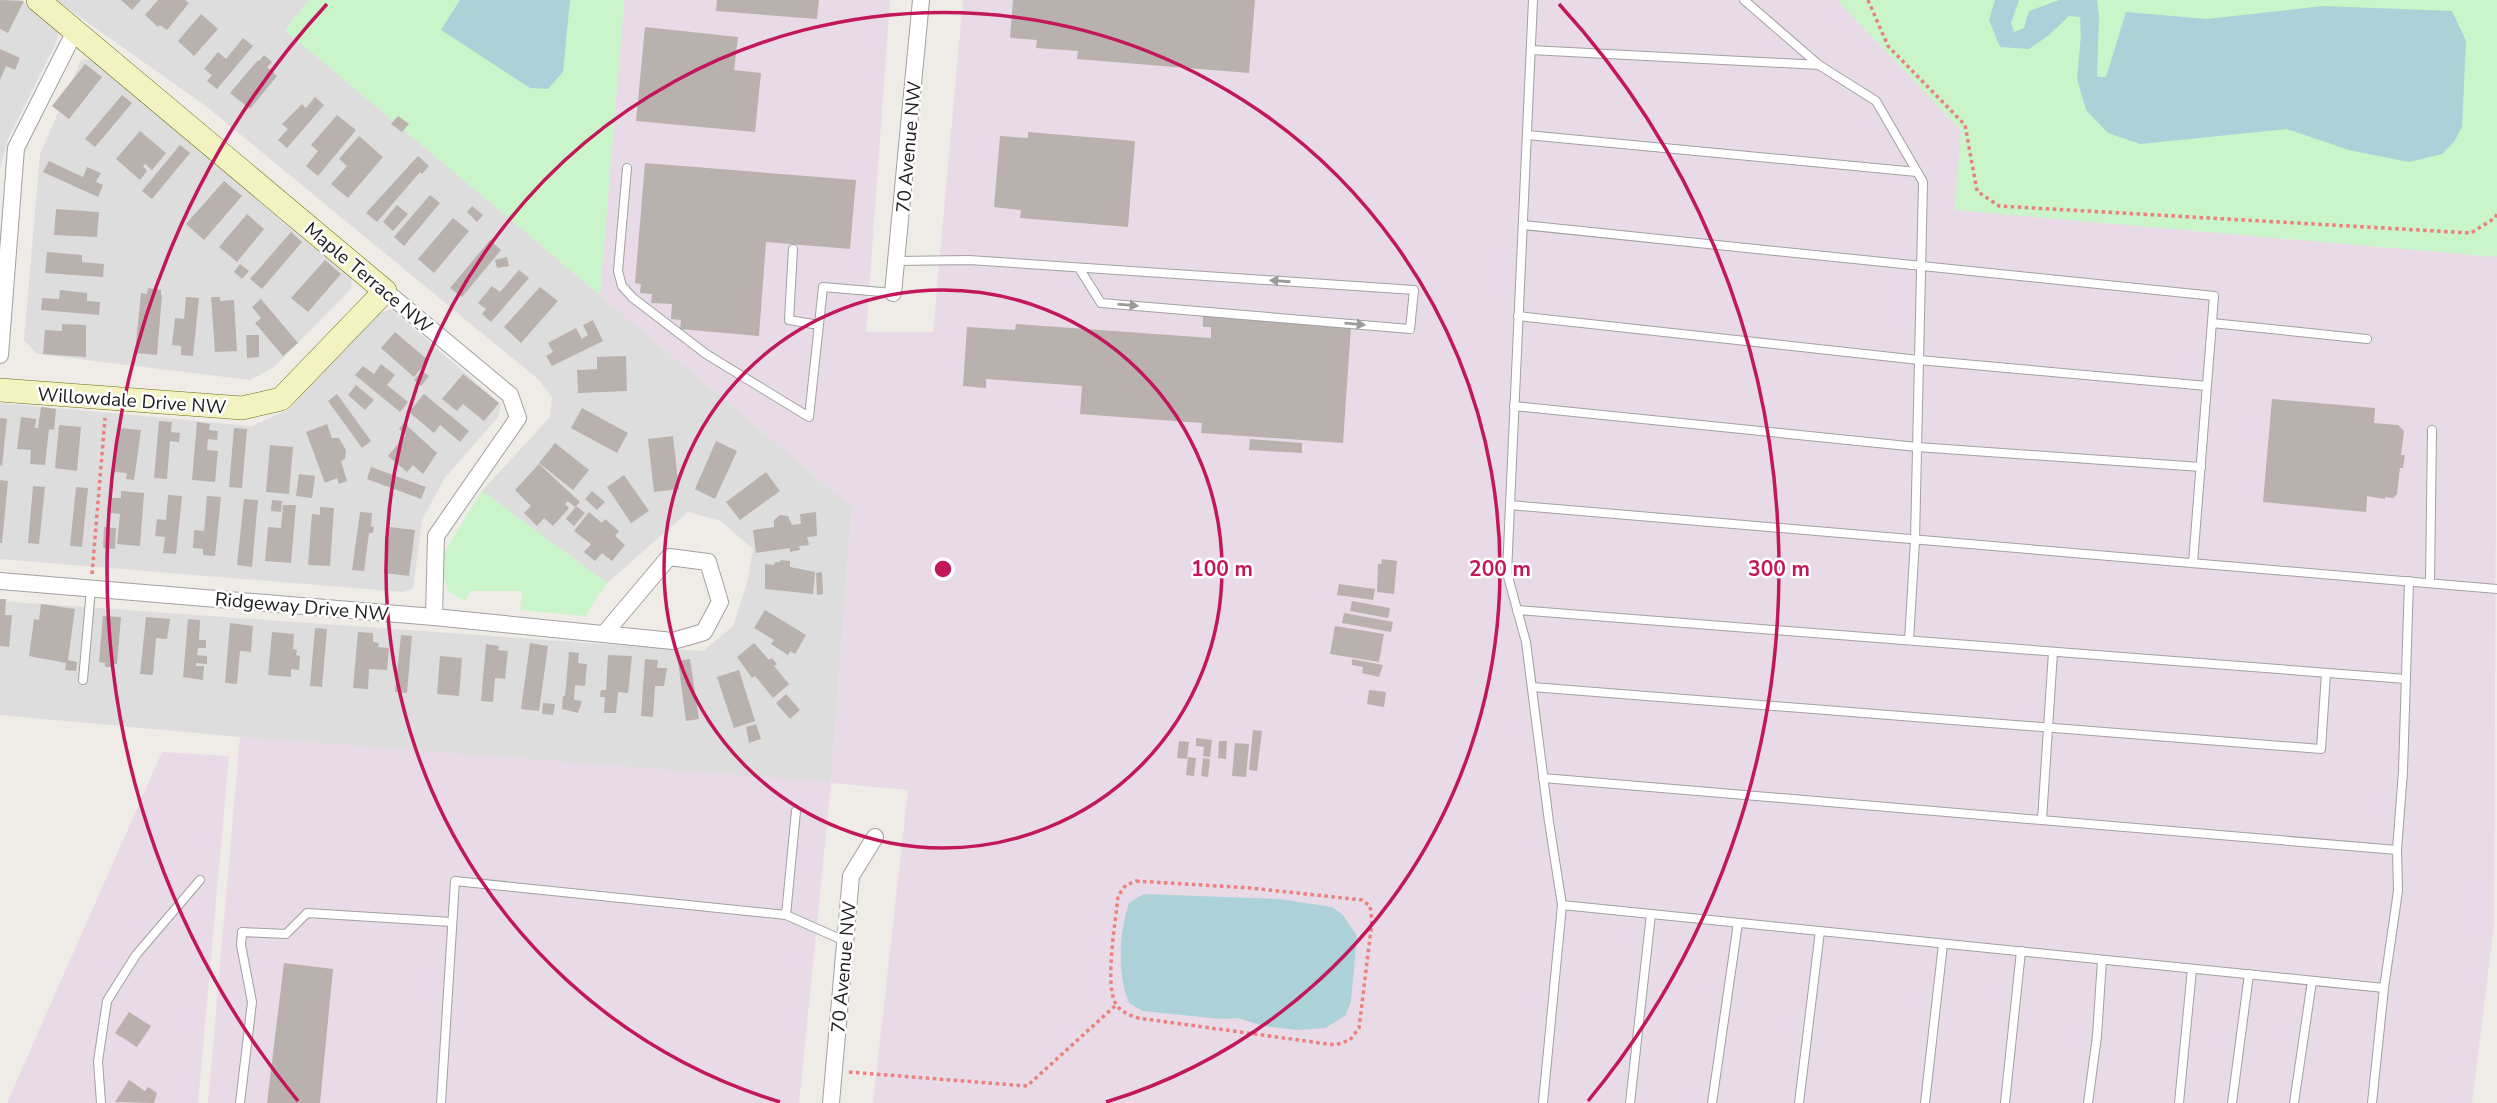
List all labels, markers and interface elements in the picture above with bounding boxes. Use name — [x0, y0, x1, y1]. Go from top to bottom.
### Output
street label: 70 Avenue NW — [890, 80, 928, 214]
street label: Maple Terrace NW — [299, 216, 438, 339]
one-way arrow — [1269, 275, 1291, 286]
one-way arrow — [1117, 300, 1139, 311]
one-way arrow — [1344, 319, 1366, 330]
street label: Willowdale Drive NW — [37, 381, 227, 421]
text: 100 m — [1191, 555, 1253, 583]
text: 200 m — [1469, 555, 1531, 583]
text: 300 m — [1748, 555, 1810, 583]
centre of rings — [931, 557, 955, 581]
street label: Ridgeway Drive NW — [214, 586, 390, 628]
street label: 70 Avenue NW — [825, 900, 863, 1034]

